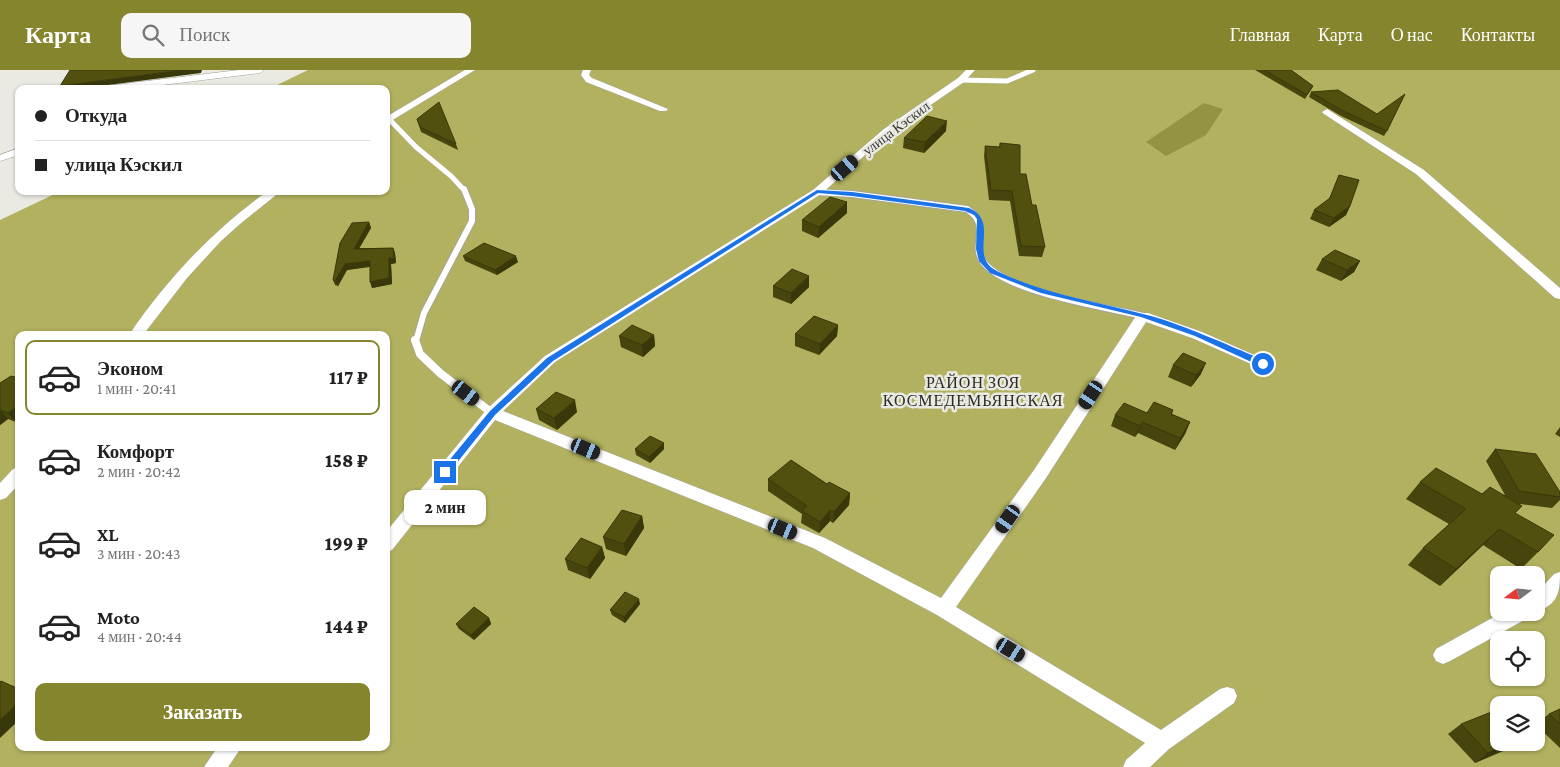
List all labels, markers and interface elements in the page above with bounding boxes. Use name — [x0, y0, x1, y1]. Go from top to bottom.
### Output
search box — [121, 13, 471, 58]
text: Карта — [25, 21, 91, 48]
icon: search — [139, 21, 167, 49]
text: Поиск — [179, 24, 230, 45]
text: Главная — [1230, 25, 1290, 45]
text: Карта — [1318, 25, 1363, 45]
text: О нас — [1391, 25, 1433, 45]
text: Контакты — [1461, 25, 1535, 45]
street label: улица Кэскил — [859, 98, 933, 158]
text: Откуда — [65, 105, 127, 126]
car — [828, 152, 861, 184]
text: улица Кэскил — [65, 154, 182, 175]
route start — [1252, 353, 1274, 375]
icon: car — [37, 355, 82, 400]
text: Эконом — [97, 358, 163, 379]
text: 117 ₽ — [329, 367, 368, 388]
district label: РАЙОН ЗОЯ КОСМЕДЕМЬЯНСКАЯ — [883, 373, 1063, 410]
car — [449, 378, 482, 408]
car — [1076, 378, 1105, 412]
text: 1 мин · 20:41 — [97, 380, 176, 397]
car — [569, 436, 602, 462]
icon: car — [37, 438, 82, 483]
text: Комфорт — [97, 441, 174, 462]
text: 158 ₽ — [325, 450, 368, 471]
route end — [434, 461, 456, 483]
text: 2 мин · 20:42 — [97, 463, 181, 480]
callout: 2 мин — [404, 490, 486, 524]
text: 2 мин — [425, 499, 465, 516]
car — [993, 502, 1022, 536]
car — [766, 516, 799, 542]
icon: car — [37, 521, 82, 566]
text: XL — [97, 524, 119, 545]
text: 199 ₽ — [325, 533, 368, 554]
text: 3 мин · 20:43 — [97, 545, 181, 562]
north arrow — [1490, 566, 1545, 621]
map controls — [1490, 566, 1545, 751]
icon: car — [37, 604, 82, 649]
text: Moto — [97, 607, 140, 628]
text: 144 ₽ — [325, 616, 368, 637]
text: 4 мин · 20:44 — [97, 628, 182, 645]
button: locate — [1490, 631, 1545, 686]
car — [994, 636, 1027, 664]
button: Заказать — [35, 683, 370, 741]
button: layers — [1490, 696, 1545, 751]

